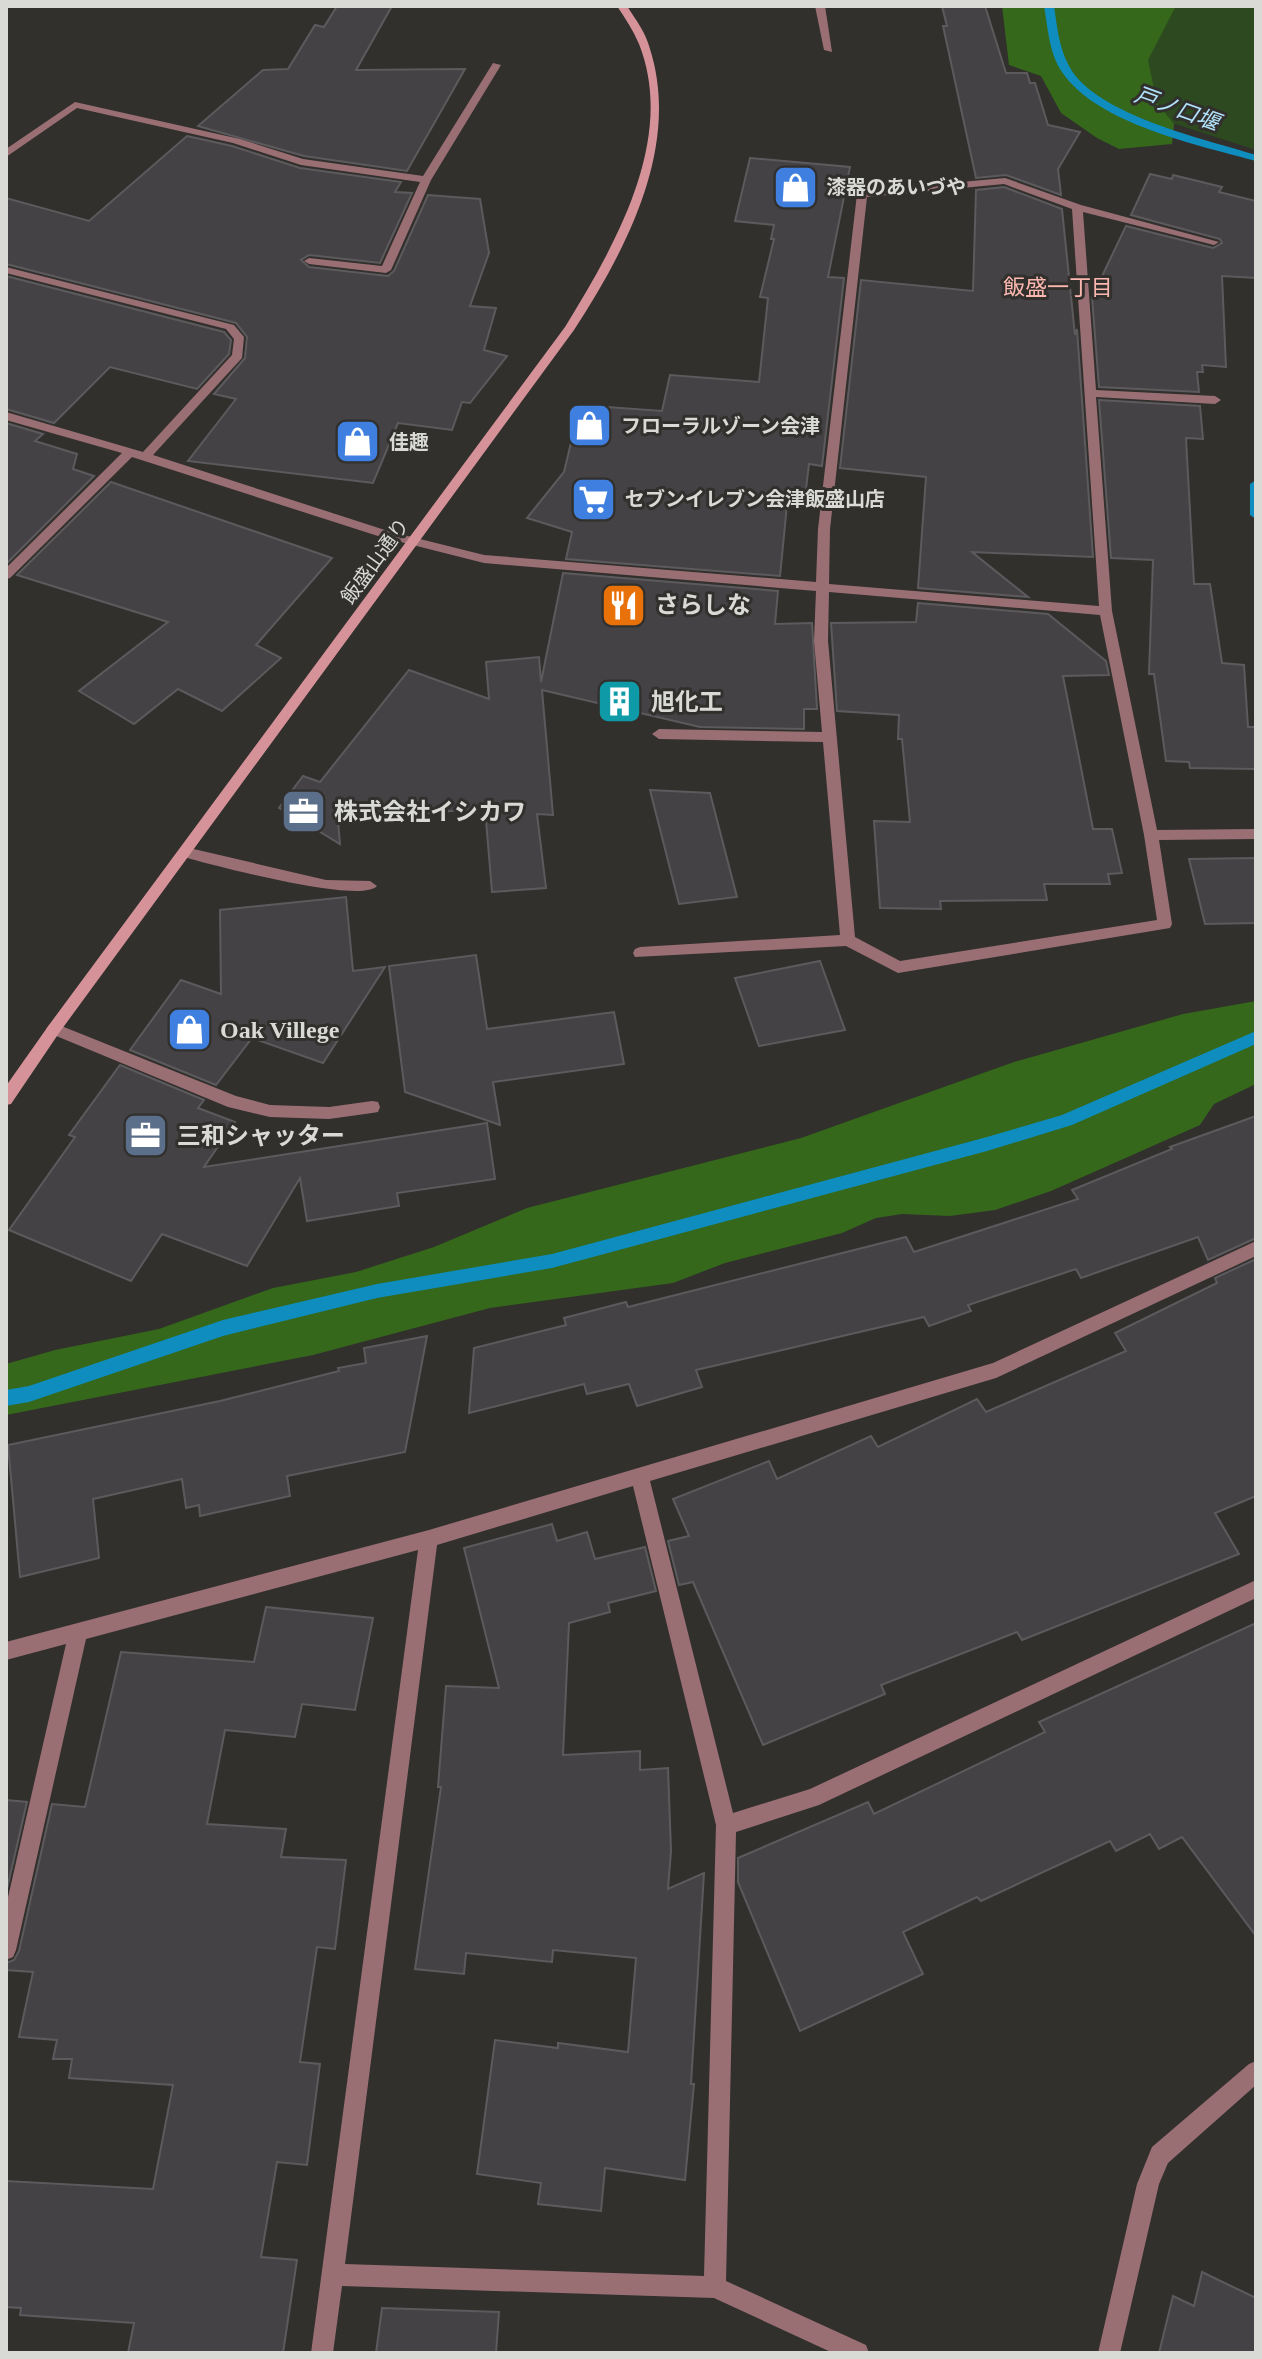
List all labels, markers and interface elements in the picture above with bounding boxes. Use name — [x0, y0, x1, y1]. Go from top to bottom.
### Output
water label: 戸ノ口堰 — [1131, 82, 1226, 137]
shop icon: 漆器のあいづや — [771, 163, 819, 211]
place label: 漆器のあいづや — [826, 176, 966, 198]
district label: 飯盛一丁目 — [1003, 275, 1113, 300]
shop icon: フローラルゾーン会津 — [566, 402, 614, 450]
place label: フローラルゾーン会津 — [621, 415, 820, 437]
shop icon: 佳趣 — [334, 418, 382, 466]
place label: 佳趣 — [389, 431, 429, 453]
supermarket icon: セブンイレブン会津飯盛山店 — [570, 475, 618, 523]
place label: セブンイレブン会津飯盛山店 — [625, 488, 885, 510]
street label: 飯盛山通り — [337, 514, 413, 608]
restaurant icon: さらしな — [600, 581, 648, 629]
place label: さらしな — [655, 592, 751, 618]
building icon: 旭化工 — [596, 678, 644, 726]
place label: 旭化工 — [651, 689, 723, 715]
office icon: 株式会社イシカワ — [279, 788, 327, 836]
place label: 株式会社イシカワ — [334, 799, 526, 825]
shop icon: Oak Villege — [165, 1006, 213, 1054]
place label: Oak Villege — [220, 1017, 340, 1043]
office icon: 三和シャッター — [122, 1112, 170, 1160]
place label: 三和シャッター — [177, 1123, 345, 1149]

